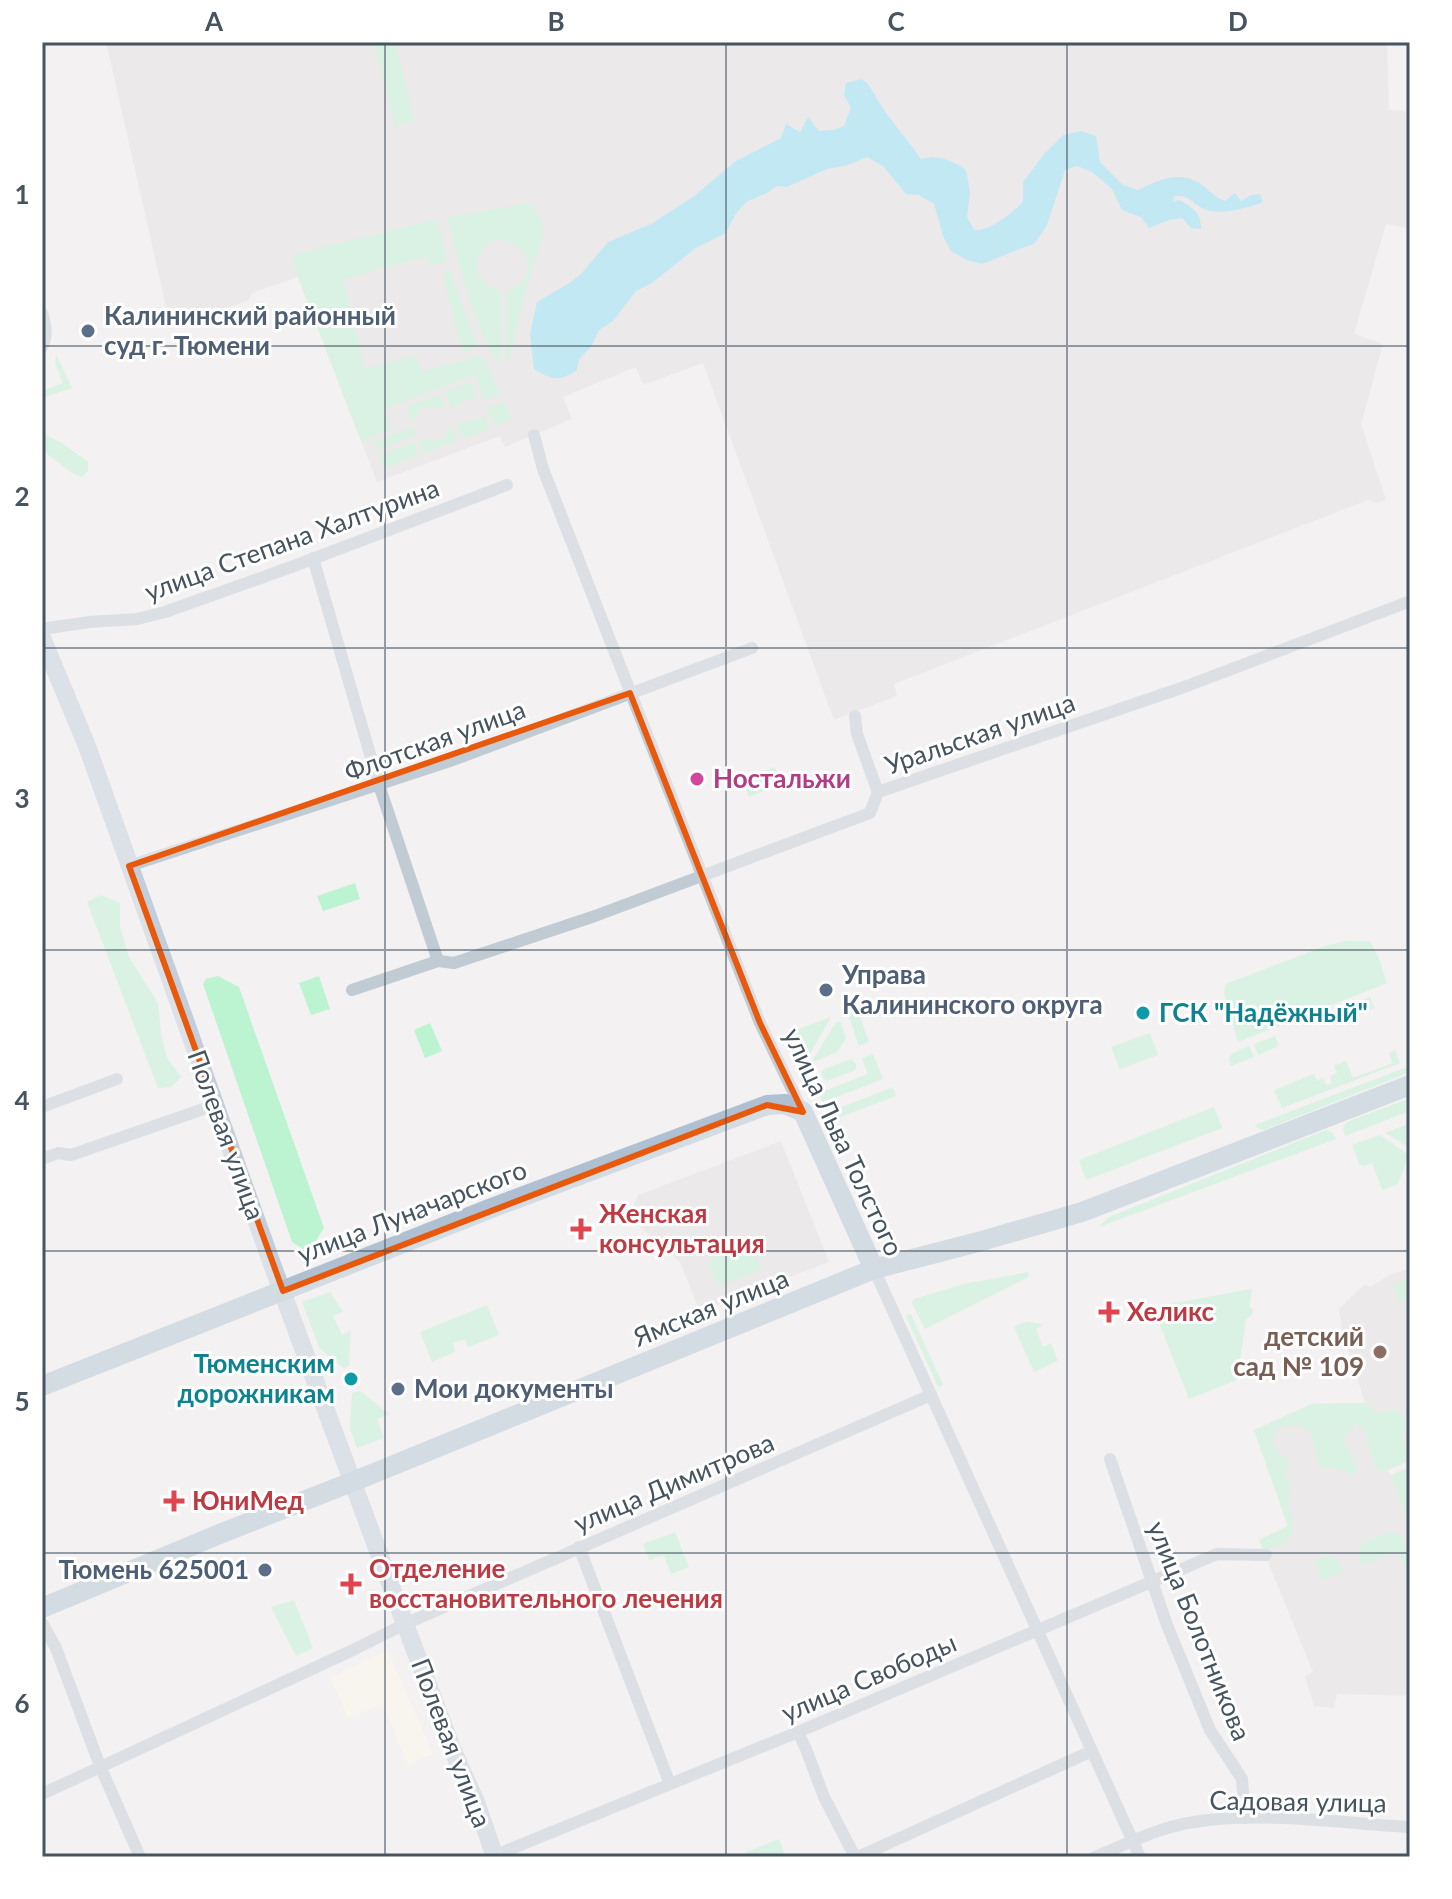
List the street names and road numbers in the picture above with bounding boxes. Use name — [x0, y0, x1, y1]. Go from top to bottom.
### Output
street label: улица Степана Халтурина — [140, 471, 443, 607]
street label: Уральская улица — [880, 686, 1079, 781]
street label: Флотская улица — [340, 692, 530, 788]
street label: улица Льва Толстого — [777, 1023, 911, 1261]
street label: Полевая улица — [181, 1045, 272, 1224]
street label: улица Луначарского — [292, 1153, 531, 1270]
street label: Ямская улица — [627, 1261, 793, 1353]
street label: улица Димитрова — [569, 1425, 779, 1539]
street label: улица Болотникова — [1141, 1516, 1259, 1745]
street label: улица Свободы — [776, 1626, 961, 1728]
street label: Полевая улица — [405, 1654, 499, 1832]
street label: Садовая улица — [1209, 1783, 1387, 1819]

